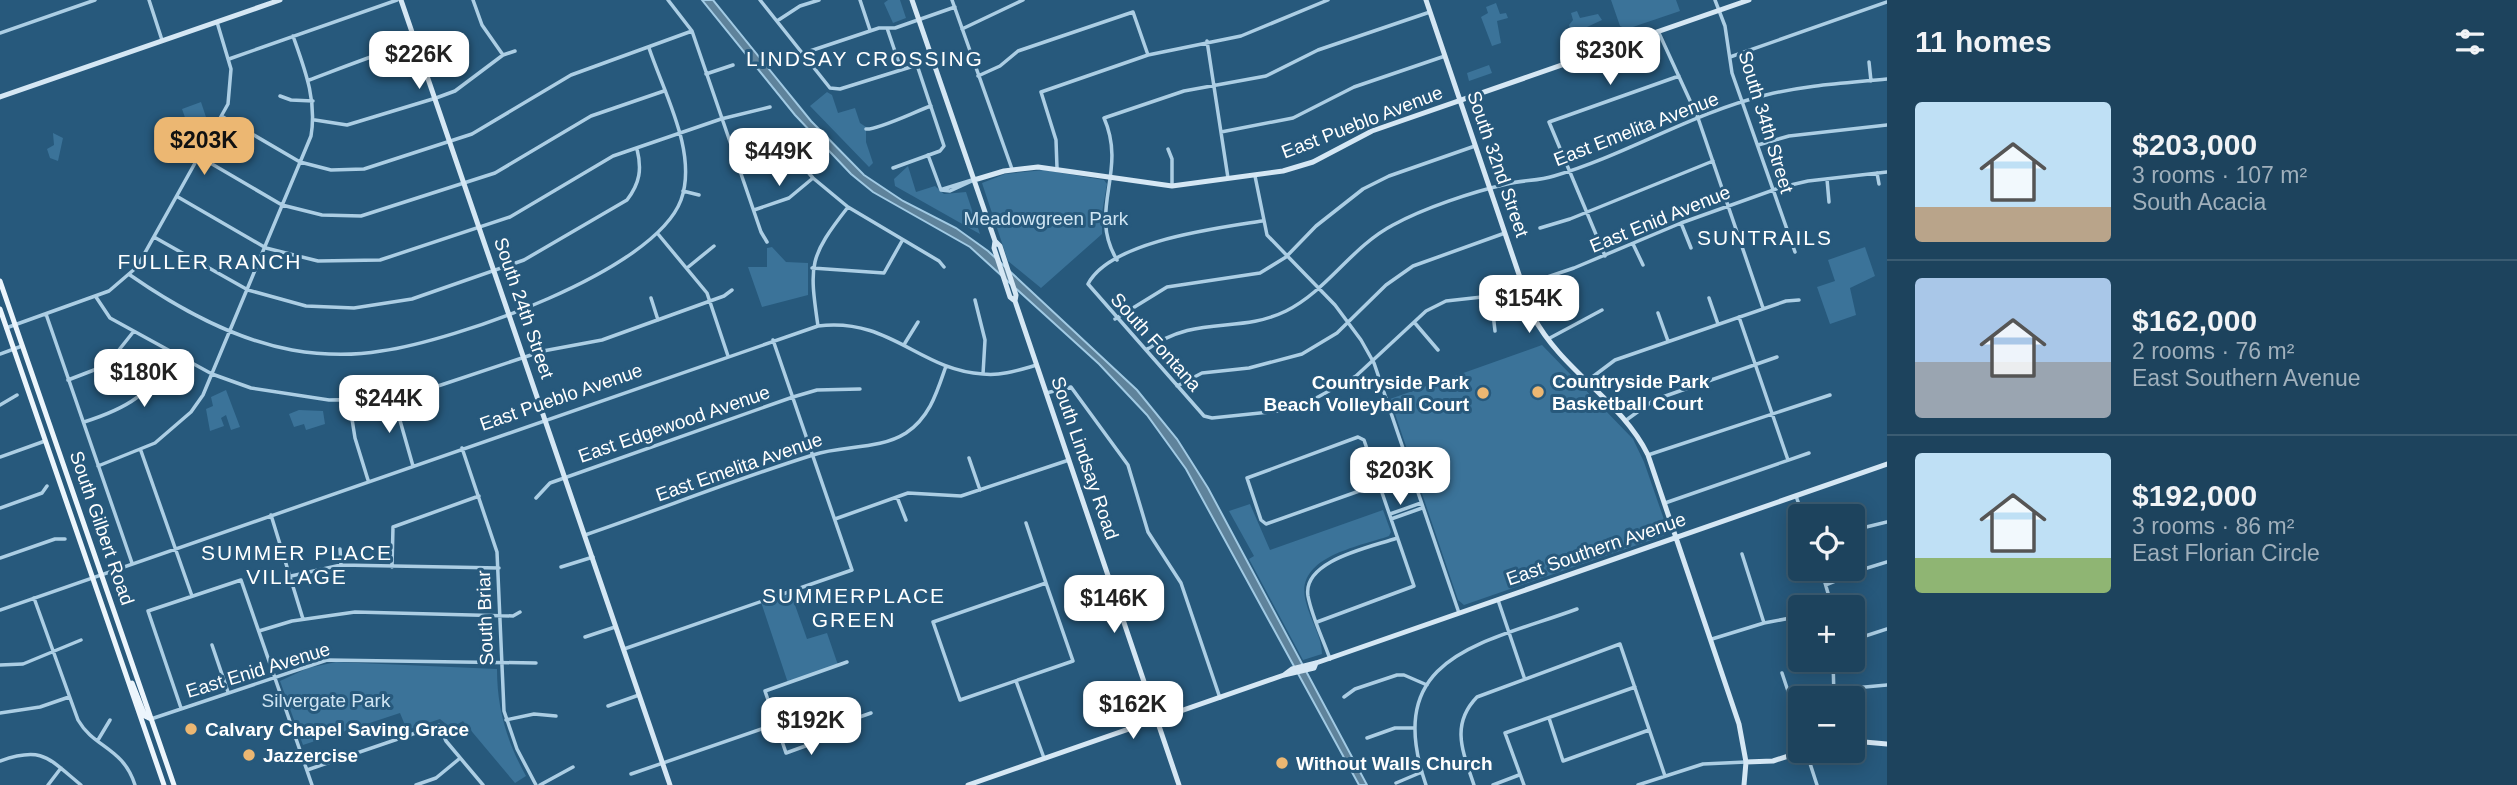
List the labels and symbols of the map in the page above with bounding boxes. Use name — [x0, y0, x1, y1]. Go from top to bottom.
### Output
pin: $230K — [1561, 28, 1659, 87]
pin: $226K — [370, 32, 468, 91]
district label: LINDSAY CROSSING — [746, 47, 984, 70]
street label: South 34th Street — [1734, 48, 1798, 196]
street label: East Pueblo Avenue — [1279, 82, 1445, 162]
street label: South 32nd Street — [1463, 88, 1533, 241]
street label: East Emelita Avenue — [1551, 88, 1721, 170]
pin: $203K — [155, 118, 253, 177]
pin: $449K — [730, 128, 828, 188]
street label: East Enid Avenue — [1587, 181, 1733, 257]
park label: Meadowgreen Park — [964, 208, 1129, 229]
district label: SUNTRAILS — [1697, 226, 1833, 249]
street label: South 24th Street — [490, 235, 558, 382]
district label: FULLER RANCH — [117, 250, 303, 273]
pin: $154K — [1480, 276, 1578, 335]
street label: South Fontana — [1106, 289, 1206, 396]
pin: $180K — [95, 350, 193, 409]
street label: East Pueblo Avenue — [477, 359, 645, 435]
place label: Countryside Park Basketball Court — [1552, 371, 1710, 414]
place label: Countryside Park Beach Volleyball Court — [1263, 372, 1470, 415]
street label: South Lindsay Road — [1047, 374, 1123, 542]
pin: $244K — [340, 376, 438, 435]
street label: East Edgewood Avenue — [575, 381, 773, 467]
marker: Countryside Park Basketball Court — [1530, 384, 1546, 400]
marker: Countryside Park Beach Volleyball Court — [1475, 385, 1491, 401]
street label: East Emelita Avenue — [653, 429, 825, 505]
street label: South Gilbert Road — [66, 448, 138, 608]
pin: $203K — [1351, 448, 1449, 507]
street label: East Southern Avenue — [1503, 508, 1689, 590]
district label: SUMMER PLACE VILLAGE — [201, 541, 393, 588]
street label: South Briar — [473, 569, 497, 666]
pin: $146K — [1065, 576, 1163, 635]
district label: SUMMERPLACE GREEN — [762, 584, 946, 631]
street label: East Enid Avenue — [183, 638, 333, 702]
pin: $162K — [1084, 682, 1182, 741]
park label: Silvergate Park — [262, 690, 391, 711]
pin: $192K — [762, 698, 860, 757]
place label: Calvary Chapel Saving Grace — [205, 719, 469, 740]
marker: Calvary Chapel Saving Grace — [183, 721, 199, 737]
place label: Jazzercise — [263, 745, 358, 766]
marker: Jazzercise — [241, 747, 257, 763]
place label: Without Walls Church — [1296, 753, 1493, 774]
marker: Without Walls Church — [1274, 755, 1290, 771]

